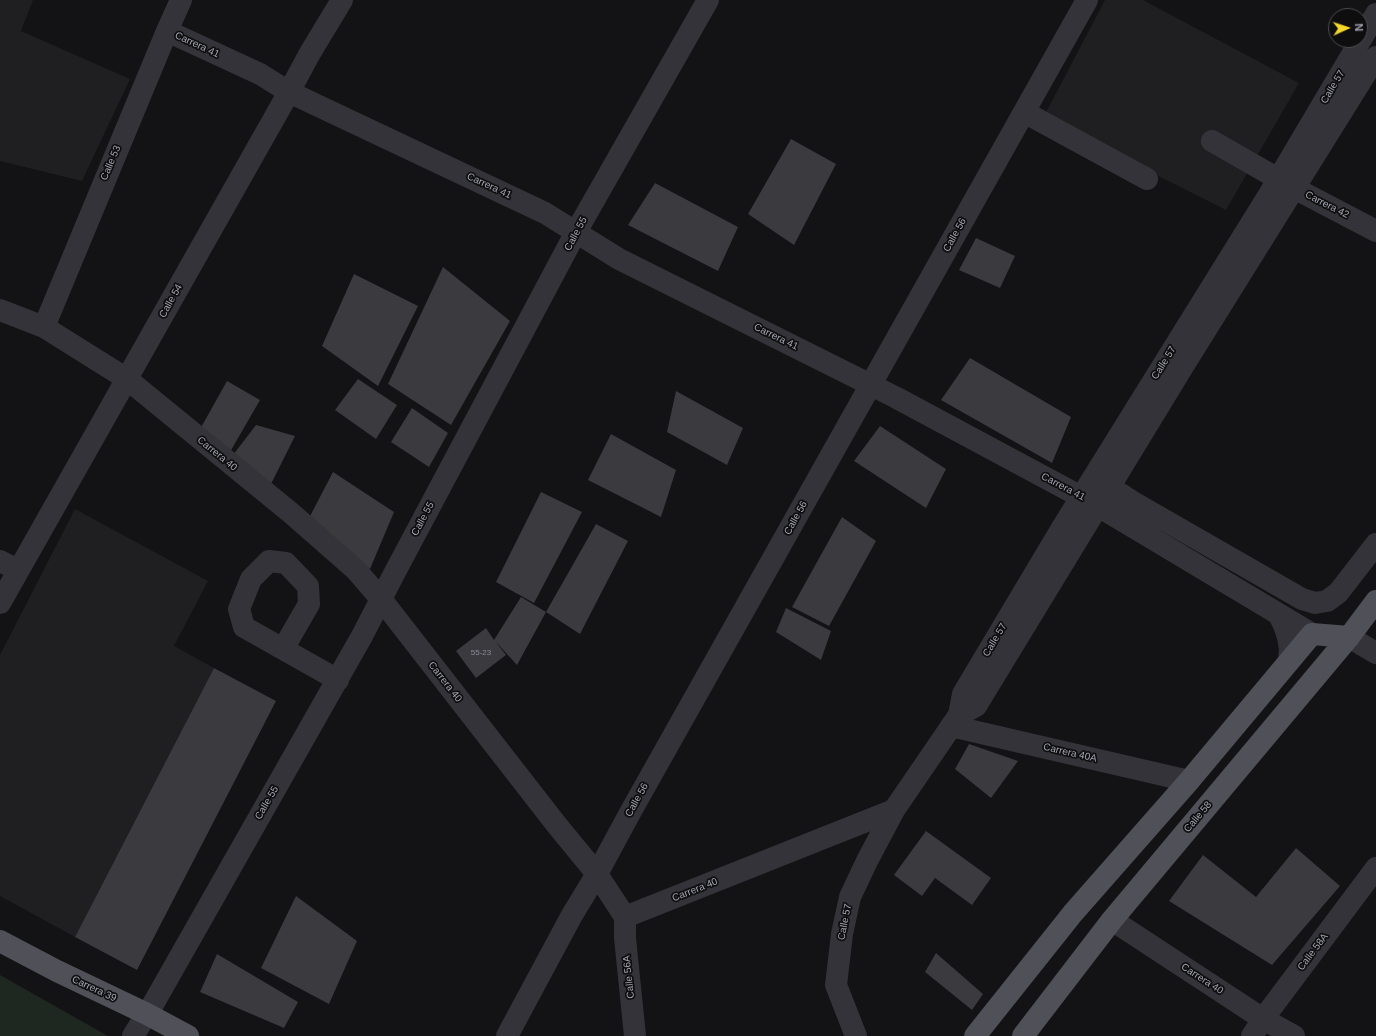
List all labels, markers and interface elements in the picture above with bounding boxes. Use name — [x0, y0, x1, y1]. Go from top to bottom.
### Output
north arrow — [1328, 8, 1368, 48]
text: N — [1353, 23, 1365, 32]
street label: Carrera 41 — [173, 29, 221, 61]
street label: Calle 57 — [1318, 68, 1348, 106]
street label: Calle 53 — [98, 144, 124, 182]
street label: Carrera 41 — [465, 170, 513, 202]
street label: Carrera 42 — [1303, 189, 1351, 221]
street label: Calle 55 — [562, 215, 590, 253]
street label: Calle 56 — [941, 216, 969, 254]
street label: Calle 54 — [157, 282, 185, 320]
street label: Carrera 41 — [752, 321, 800, 353]
street label: Calle 57 — [1149, 344, 1179, 382]
street label: Carrera 40 — [195, 434, 239, 474]
street label: Carrera 41 — [1039, 470, 1087, 504]
street label: Calle 56 — [782, 499, 810, 537]
street label: Calle 55 — [409, 500, 437, 538]
street label: Calle 57 — [980, 621, 1010, 659]
house number: 55-23 — [471, 648, 491, 658]
street label: Carrera 40 — [426, 659, 464, 705]
street label: Carrera 40A — [1042, 741, 1098, 765]
street label: Calle 56 — [623, 781, 651, 819]
street label: Calle 55 — [253, 784, 281, 822]
street label: Calle 58 — [1182, 799, 1214, 835]
street label: Carrera 40 — [671, 875, 719, 905]
street label: Calle 57 — [836, 903, 854, 941]
street label: Calle 58A — [1295, 931, 1331, 973]
street label: Calle 56A — [621, 955, 637, 999]
street label: Carrera 40 — [1179, 961, 1225, 997]
street label: Carrera 39 — [70, 973, 118, 1005]

